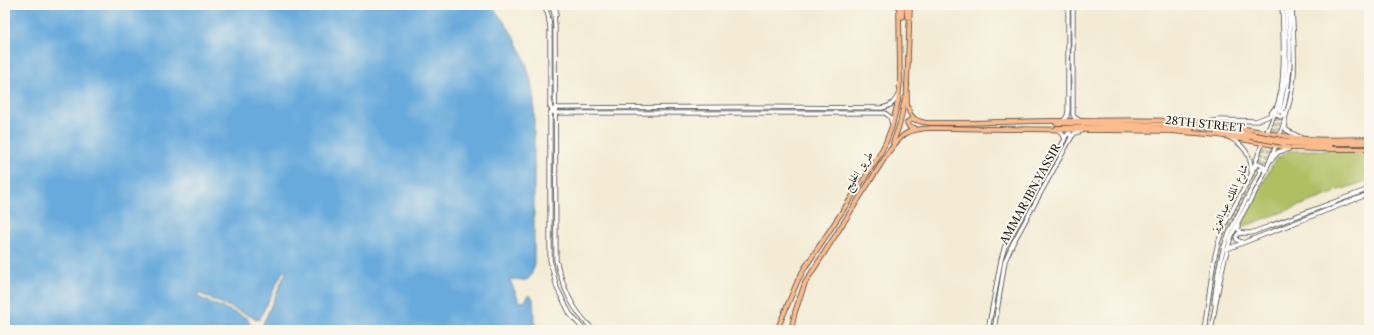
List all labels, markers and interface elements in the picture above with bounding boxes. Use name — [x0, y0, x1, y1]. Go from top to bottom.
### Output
street label: 28TH STREET — [1165, 113, 1246, 135]
street label: AMMAR IBN YASSIR — [996, 140, 1064, 248]
street label: طريق الخليج — [840, 149, 879, 196]
street label: شارع الملك عبدالعزيز — [1207, 162, 1254, 237]

